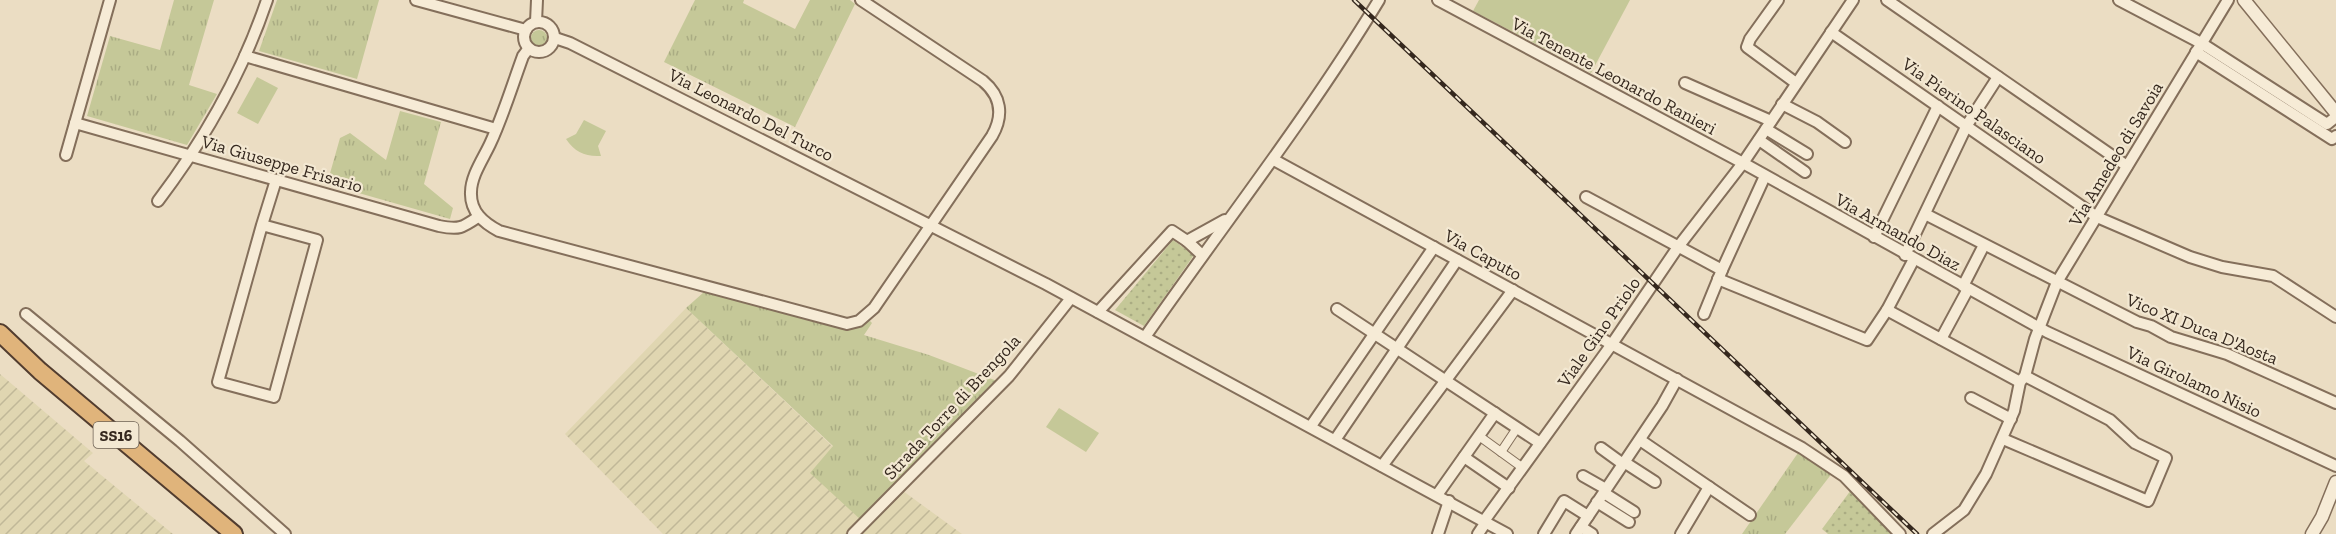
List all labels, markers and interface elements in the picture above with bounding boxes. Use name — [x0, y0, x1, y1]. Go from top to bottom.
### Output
street label: Via Tenente Leonardo Ranieri — [1507, 12, 1720, 139]
street label: Via Pierino Palasciano — [1897, 52, 2050, 169]
street label: Via Leonardo Del Turco — [664, 63, 837, 166]
street label: Via Amedeo di Savoia — [2064, 78, 2168, 231]
street label: Via Giuseppe Frisario — [198, 130, 365, 198]
street label: Via Armando Diaz — [1830, 188, 1965, 276]
street label: Via Caputo — [1439, 224, 1526, 285]
street label: Viale Gino Priolo — [1552, 273, 1645, 392]
street label: Vico XI Duca D'Aosta — [2122, 288, 2281, 370]
street label: Strada Torre di Brengola — [879, 330, 1025, 484]
street label: Via Girolamo Nisio — [2122, 341, 2265, 423]
road number: SS16 — [94, 422, 138, 448]

